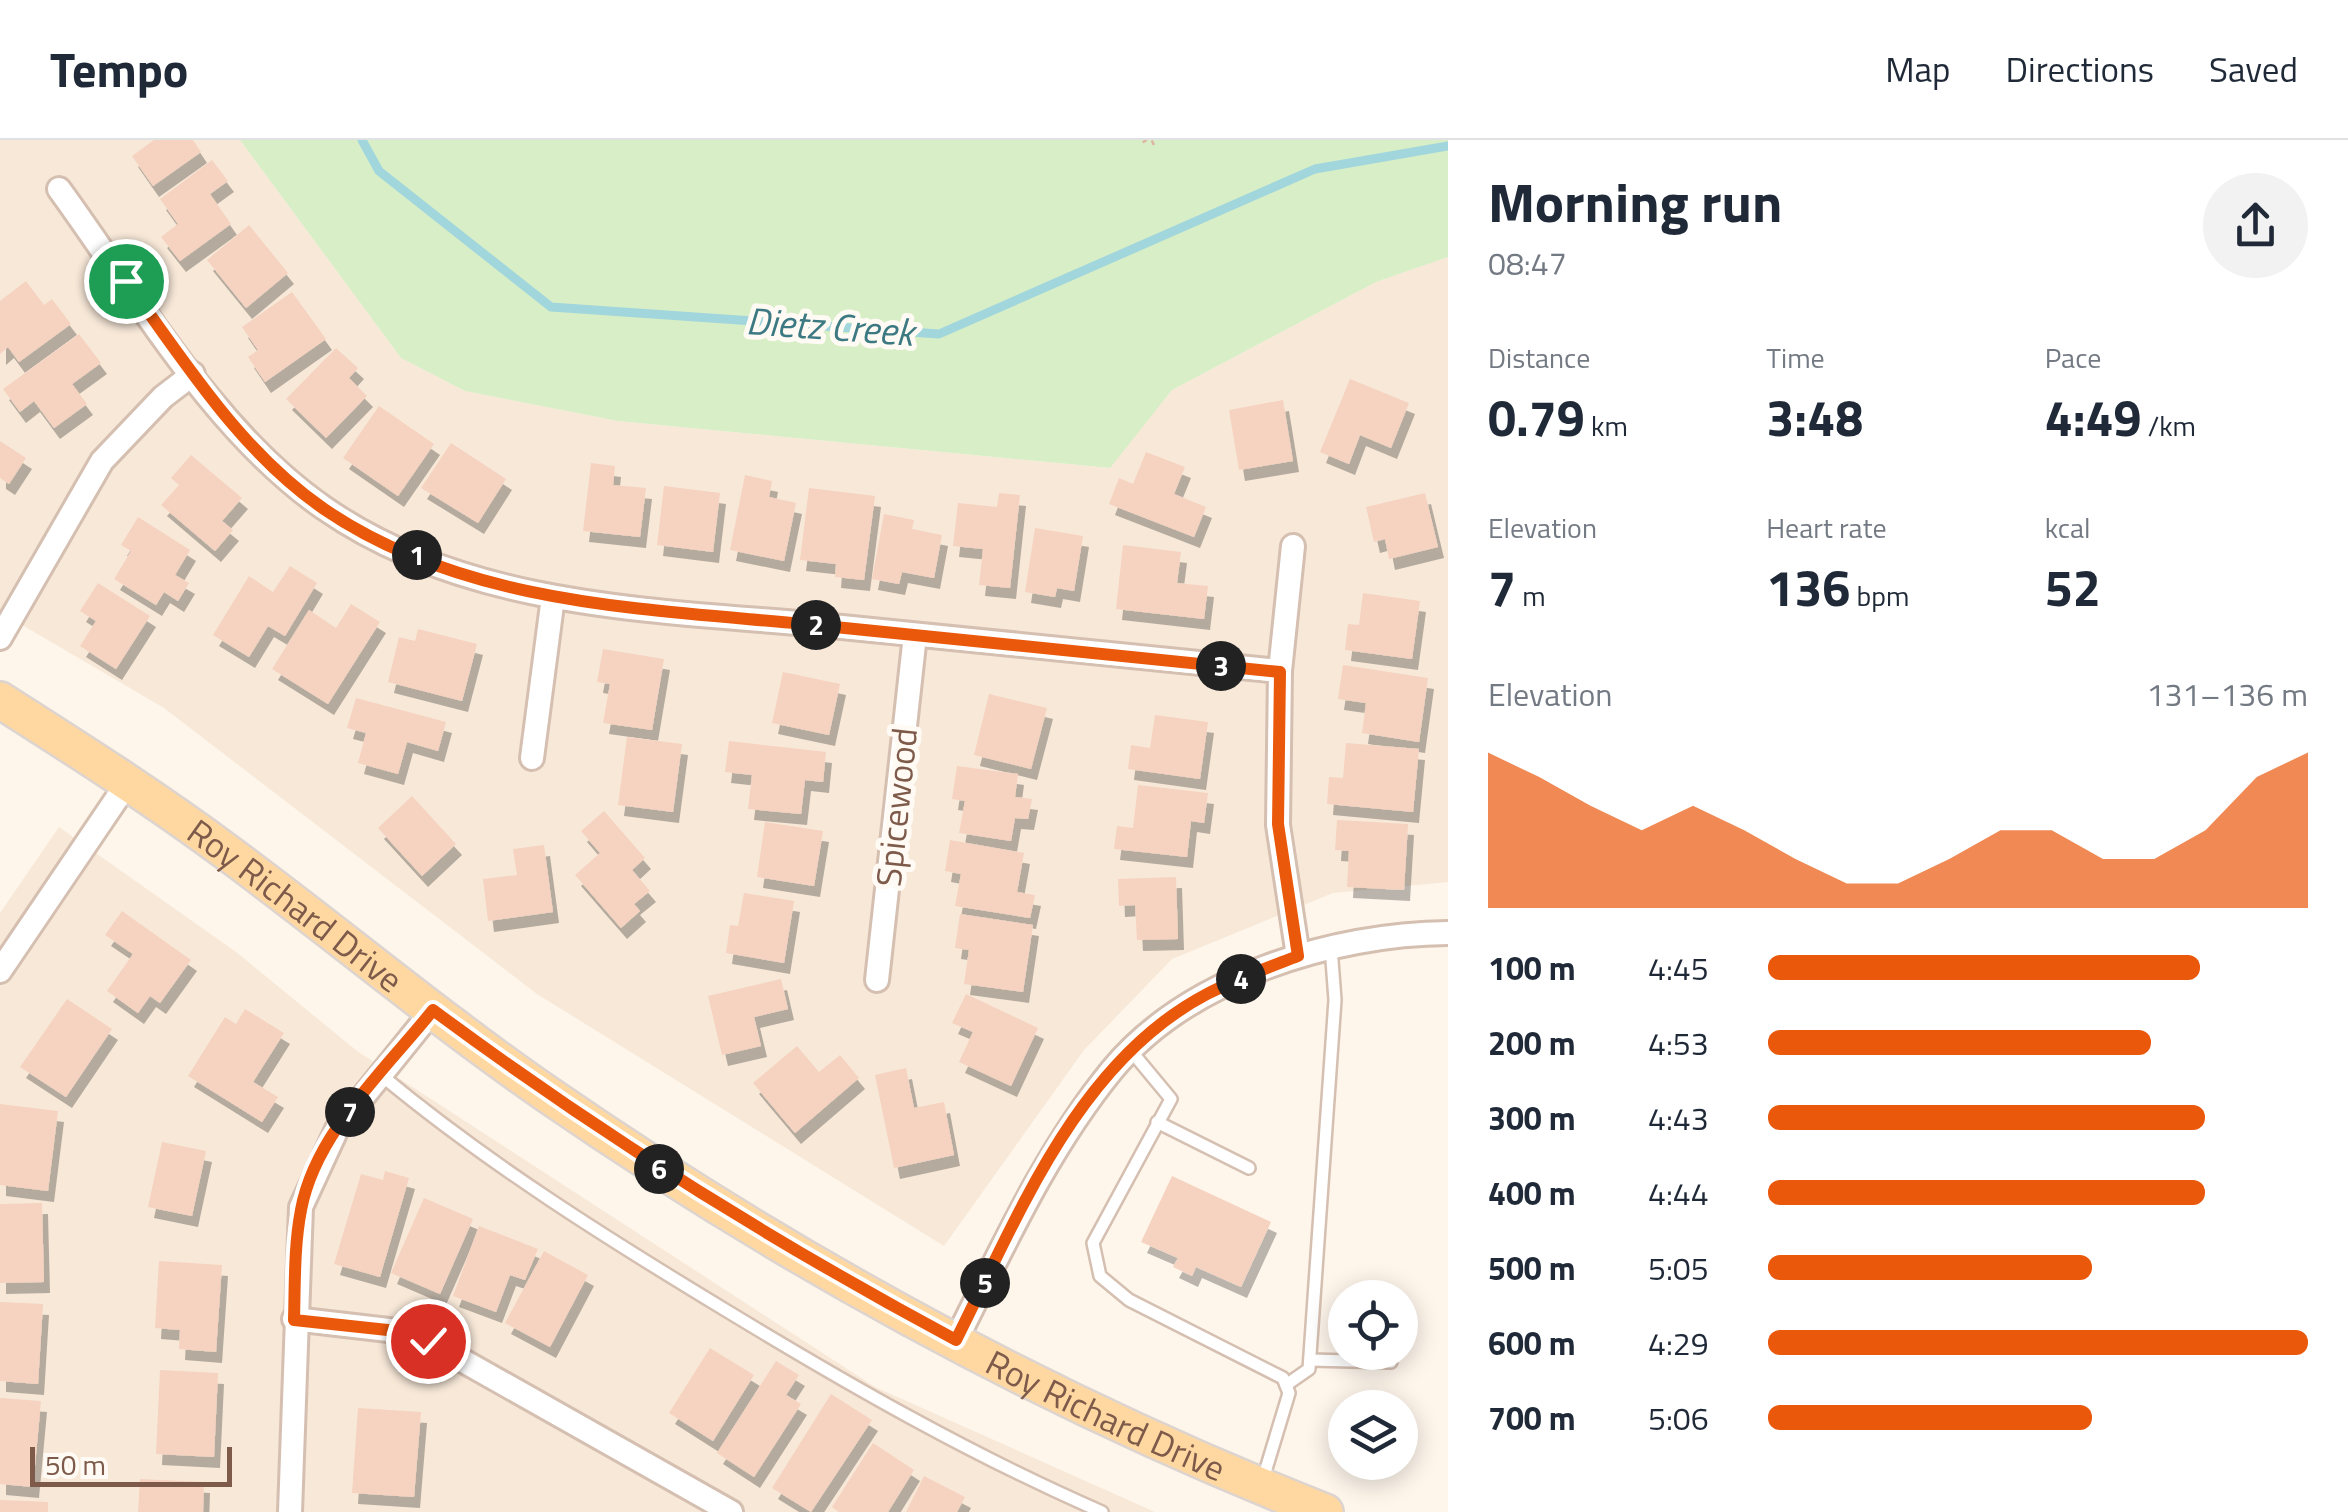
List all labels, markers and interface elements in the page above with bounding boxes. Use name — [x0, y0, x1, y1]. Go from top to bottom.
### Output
text: Tempo — [50, 33, 188, 106]
text: Map — [1885, 42, 1951, 96]
text: Directions — [2006, 42, 2154, 96]
text: Saved — [2209, 42, 2298, 96]
text: Morning run — [1488, 160, 1782, 243]
button: share — [2203, 173, 2308, 278]
pin — [84, 239, 169, 324]
text: 08:47 — [1488, 239, 1567, 287]
icon: arrive — [99, 254, 154, 309]
water label: Dietz Creek — [744, 291, 920, 361]
text: Distance — [1488, 336, 1590, 379]
text: Time — [1766, 336, 1825, 379]
text: Pace — [2045, 336, 2101, 379]
text: 0.79 — [1488, 379, 1585, 455]
text: 3:48 — [1766, 379, 1863, 455]
text: 4:49 — [2045, 379, 2141, 455]
text: km — [1585, 404, 1628, 447]
text: /km — [2141, 404, 2196, 447]
text: Elevation — [1488, 506, 1597, 549]
text: Heart rate — [1766, 506, 1887, 549]
text: kcal — [2045, 506, 2090, 549]
pin: 1 — [392, 530, 442, 580]
text: 1 — [409, 533, 425, 576]
text: 7 — [1488, 549, 1516, 625]
text: 136 — [1766, 549, 1850, 625]
text: 52 — [2045, 549, 2101, 625]
text: m — [1516, 574, 1546, 617]
text: bpm — [1850, 574, 1909, 617]
pin: 2 — [791, 600, 841, 650]
text: 2 — [808, 603, 824, 646]
pin: 3 — [1196, 641, 1246, 691]
text: 3 — [1213, 644, 1229, 687]
text: Elevation — [1488, 670, 1612, 718]
text: 131–136 m — [2146, 670, 2308, 718]
street label: Spicewood — [861, 725, 931, 889]
street label: Roy Richard Drive — [176, 805, 415, 1005]
text: 100 m — [1488, 944, 1576, 992]
text: 4:45 — [1648, 944, 1709, 992]
pin: 4 — [1216, 954, 1266, 1004]
text: 4 — [1233, 957, 1249, 1000]
text: 200 m — [1488, 1019, 1576, 1067]
text: 4:53 — [1648, 1019, 1709, 1067]
pin: 7 — [325, 1087, 375, 1137]
text: 7 — [342, 1090, 358, 1133]
text: 300 m — [1488, 1094, 1576, 1142]
text: 4:43 — [1648, 1094, 1709, 1142]
pin: 6 — [634, 1144, 684, 1194]
text: 6 — [651, 1147, 667, 1190]
text: 400 m — [1488, 1169, 1576, 1217]
text: 4:44 — [1648, 1169, 1709, 1217]
text: 500 m — [1488, 1244, 1576, 1292]
text: 5:05 — [1648, 1244, 1709, 1292]
pin: 5 — [960, 1258, 1010, 1308]
text: 5 — [977, 1261, 993, 1304]
map controls — [1328, 1280, 1418, 1480]
button: locate — [1328, 1280, 1418, 1370]
pin — [386, 1299, 471, 1384]
icon: check — [401, 1314, 456, 1369]
text: 600 m — [1488, 1319, 1576, 1367]
text: 4:29 — [1648, 1319, 1709, 1367]
street label: Roy Richard Drive — [977, 1335, 1234, 1495]
button: layers — [1328, 1390, 1418, 1480]
text: 700 m — [1488, 1394, 1576, 1442]
text: 5:06 — [1648, 1394, 1709, 1442]
scale bar — [30, 1442, 232, 1486]
text: 50 m — [45, 1443, 106, 1486]

